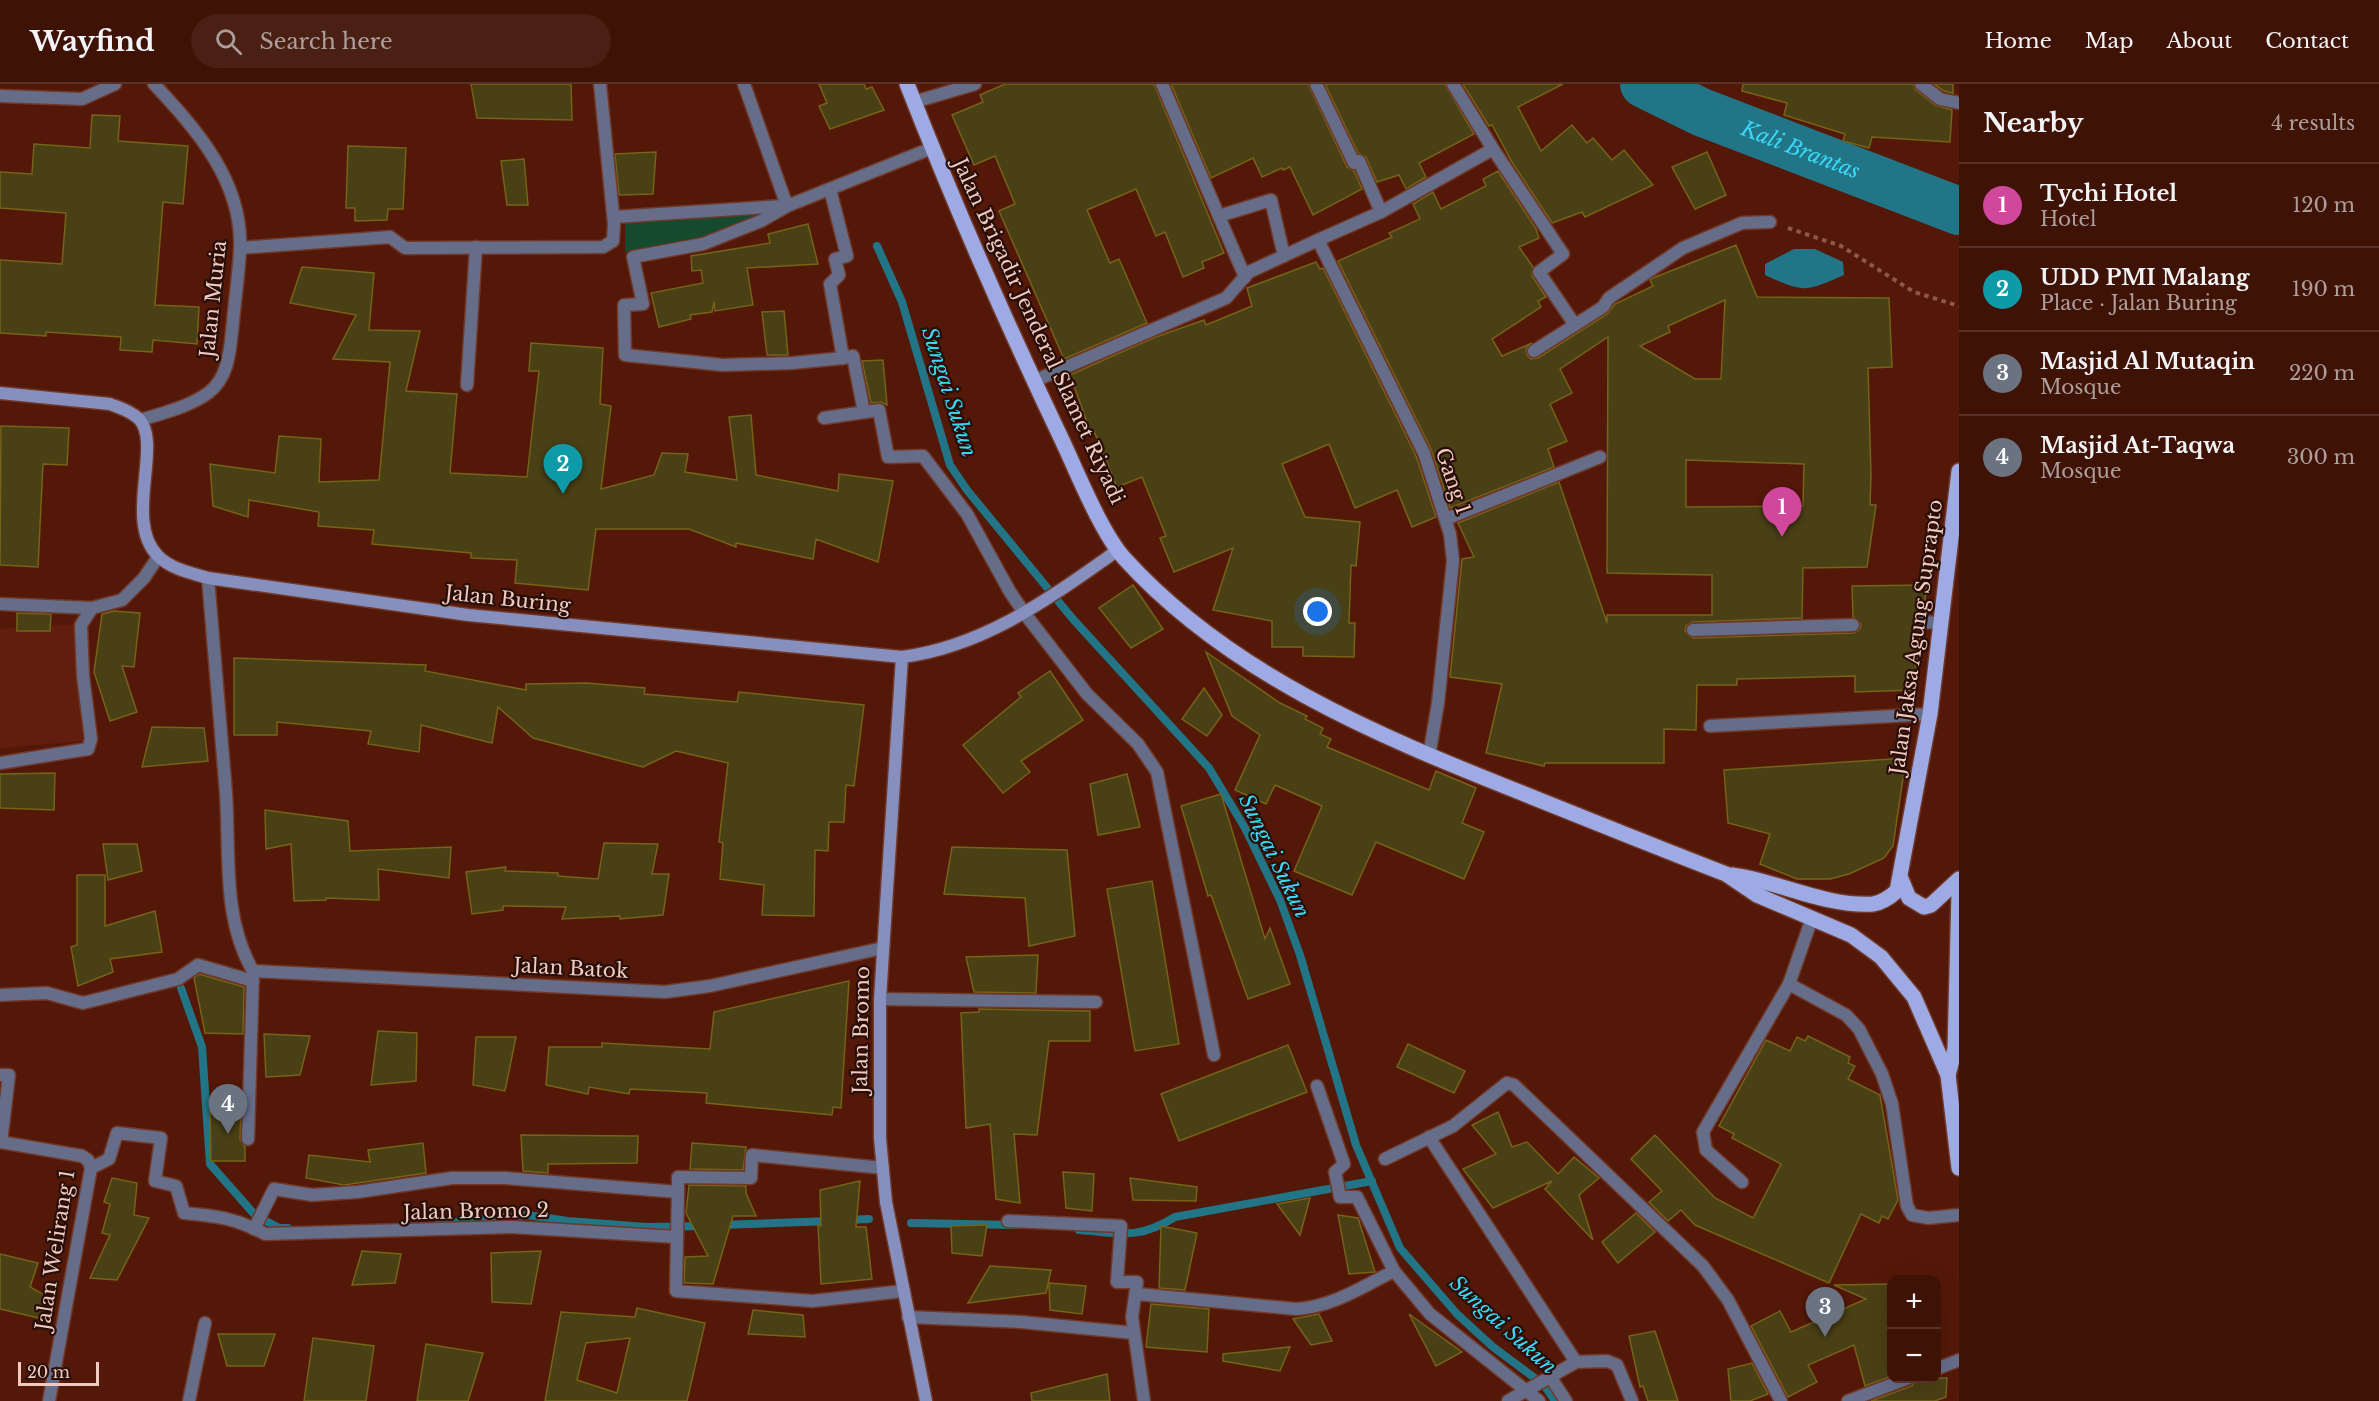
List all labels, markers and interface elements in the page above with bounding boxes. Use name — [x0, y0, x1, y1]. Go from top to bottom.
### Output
search box — [191, 14, 611, 68]
text: Wayfind — [30, 24, 155, 59]
icon: search — [212, 25, 245, 58]
text: Search here — [260, 28, 393, 55]
text: Home — [1985, 28, 2052, 54]
text: Map — [2085, 28, 2133, 54]
text: About — [2166, 28, 2232, 54]
text: Contact — [2265, 28, 2349, 54]
text: Nearby — [1983, 107, 2084, 139]
text: 4 results — [2271, 111, 2355, 135]
water label: Kali Brantas — [1736, 115, 1863, 185]
street label: Jalan Brigadir Jenderal Slamet Riyadi — [947, 152, 1130, 508]
text: Tychi Hotel — [2040, 180, 2177, 207]
text: 1 — [1998, 193, 2007, 217]
text: 120 m — [2292, 193, 2355, 217]
text: Hotel — [2040, 207, 2097, 231]
street label: Jalan Muria — [195, 238, 231, 362]
text: UDD PMI Malang — [2040, 264, 2249, 291]
text: 2 — [1996, 277, 2009, 301]
text: 190 m — [2292, 277, 2355, 301]
text: Place · Jalan Buring — [2040, 291, 2237, 315]
water label: Sungai Sukun — [916, 324, 982, 460]
text: Masjid Al Mutaqin — [2040, 348, 2255, 375]
text: 3 — [1996, 361, 2009, 385]
text: 220 m — [2289, 361, 2355, 385]
text: Mosque — [2040, 375, 2121, 399]
text: Masjid At-Taqwa — [2040, 432, 2235, 459]
pin: 2 — [544, 444, 582, 494]
street label: Gang 1 — [1430, 445, 1476, 517]
text: 4 — [1996, 445, 2009, 469]
text: 300 m — [2287, 445, 2355, 469]
text: Mosque — [2040, 459, 2121, 483]
pin: 1 — [1762, 488, 1802, 537]
street label: Jalan Jaksa Agung Suprapto — [1884, 498, 1947, 779]
street label: Jalan Buring — [441, 580, 573, 618]
your location — [1303, 597, 1332, 626]
water label: Sungai Sukun — [1233, 790, 1315, 922]
street label: Jalan Batok — [510, 953, 630, 983]
street label: Jalan Bromo — [848, 966, 874, 1097]
pin: 4 — [208, 1084, 248, 1134]
street label: Jalan Welirang 1 — [30, 1168, 80, 1335]
street label: Jalan Bromo 2 — [400, 1198, 549, 1224]
water label: Sungai Sukun — [1444, 1270, 1562, 1380]
map controls — [1887, 1275, 1941, 1383]
button: + — [1887, 1275, 1941, 1329]
pin: 3 — [1806, 1288, 1844, 1337]
button: − — [1887, 1329, 1941, 1383]
scale bar — [18, 1359, 99, 1386]
text: 20 m — [27, 1362, 70, 1382]

